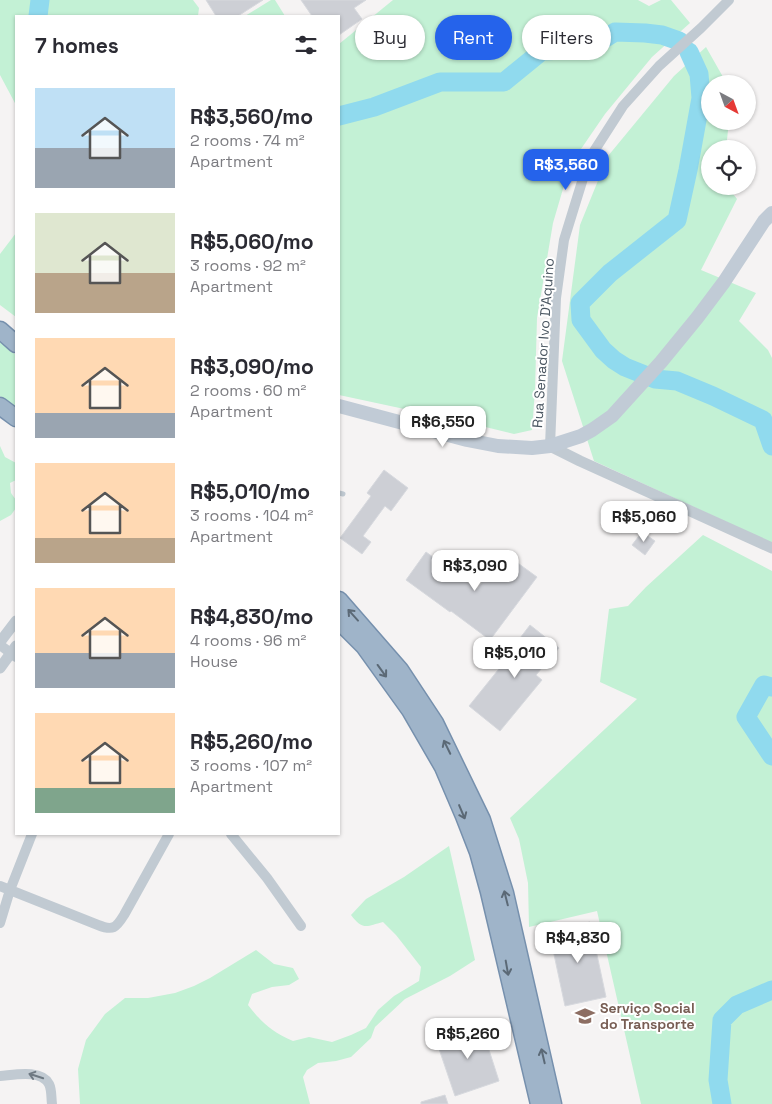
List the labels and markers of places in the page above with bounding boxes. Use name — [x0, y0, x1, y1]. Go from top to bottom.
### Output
pin: R$3,560 — [520, 148, 612, 191]
pin: R$6,550 — [397, 406, 489, 448]
pin: R$5,060 — [598, 500, 690, 543]
pin: R$3,090 — [429, 550, 521, 592]
pin: R$5,010 — [469, 636, 561, 679]
pin: R$4,830 — [532, 922, 624, 964]
place label: Serviço Social do Transporte — [600, 999, 695, 1033]
school or university icon: Serviço Social do Transporte — [574, 1005, 596, 1027]
pin: R$5,260 — [422, 1018, 514, 1060]

